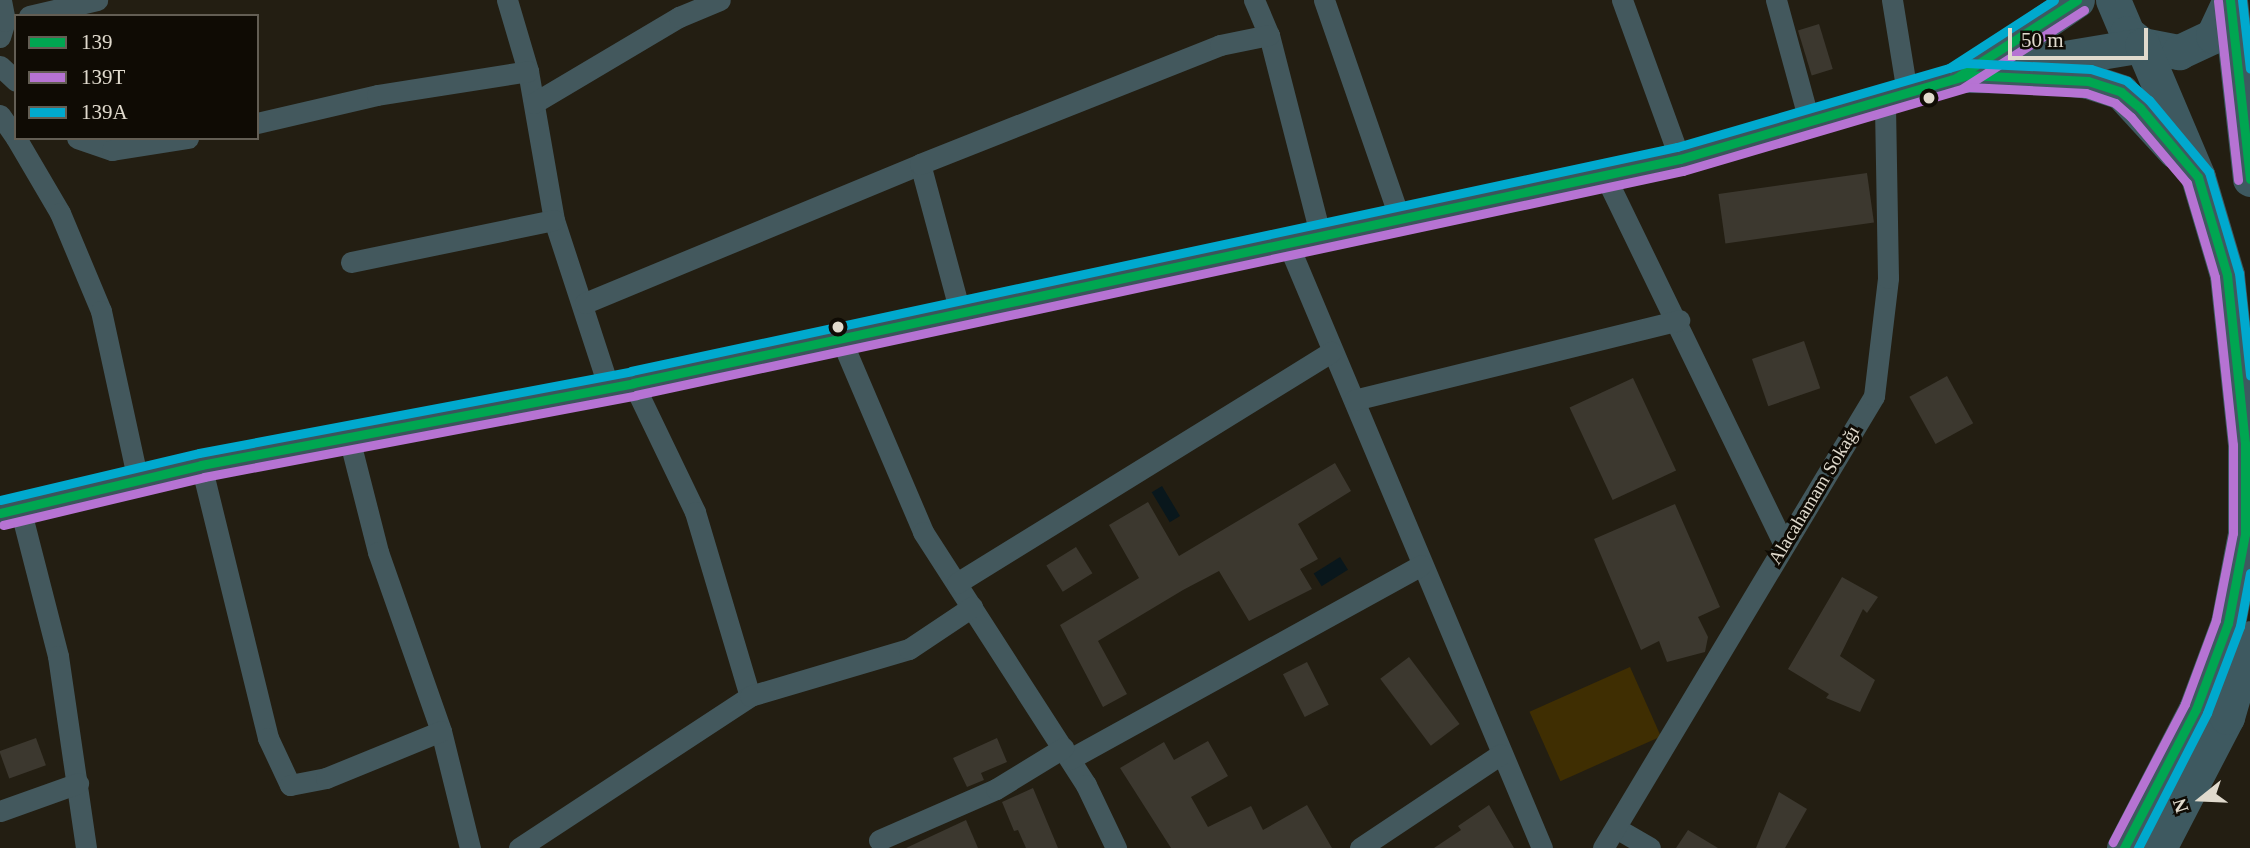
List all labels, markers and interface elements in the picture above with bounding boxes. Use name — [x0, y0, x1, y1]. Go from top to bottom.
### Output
legend — [14, 14, 259, 140]
scale bar — [2012, 14, 2152, 58]
text: 50 m — [2021, 28, 2064, 52]
text: 139 — [81, 30, 113, 54]
text: 139T — [81, 65, 125, 89]
unlabelled marker — [1922, 91, 1936, 105]
text: 139A — [81, 100, 128, 124]
unlabelled marker — [831, 320, 845, 334]
street label: Alacahamam Sokağı — [1764, 422, 1864, 568]
north arrow — [2166, 764, 2236, 834]
text: N — [2168, 796, 2193, 815]

